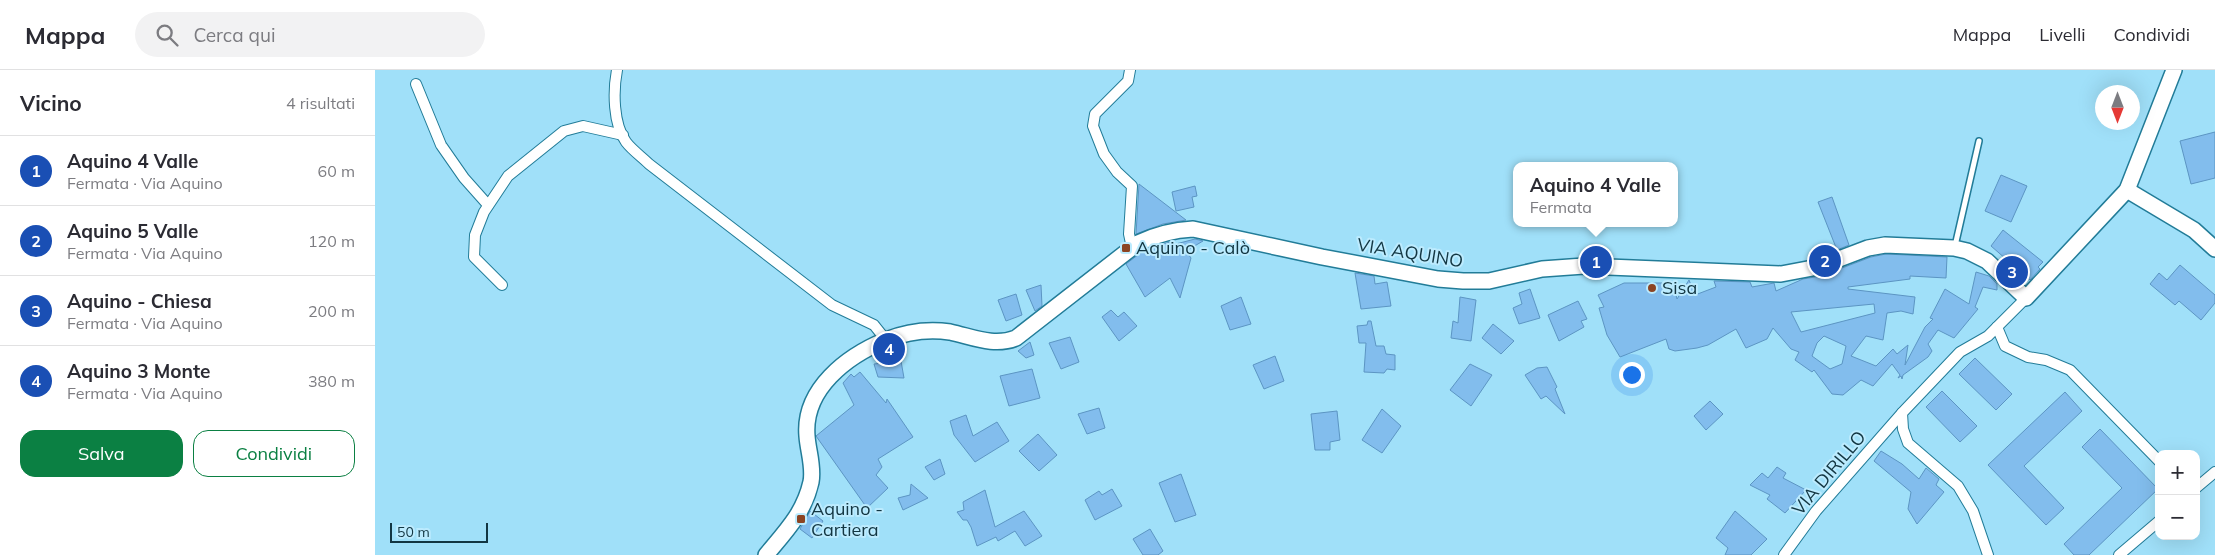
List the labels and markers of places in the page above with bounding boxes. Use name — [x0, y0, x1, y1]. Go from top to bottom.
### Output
place label: Aquino - Calò — [1136, 236, 1250, 259]
marker: Aquino - Calò — [1120, 242, 1132, 254]
pin: 2 — [1809, 242, 1841, 280]
pin: 1 — [1580, 243, 1612, 281]
pin: 3 — [1996, 253, 2028, 291]
place label: Sisa — [1662, 276, 1697, 299]
marker: Sisa — [1646, 282, 1658, 294]
pin: 4 — [873, 330, 905, 368]
place label: Aquino - Cartiera — [811, 497, 883, 541]
marker: Aquino - Cartiera — [795, 513, 807, 525]

